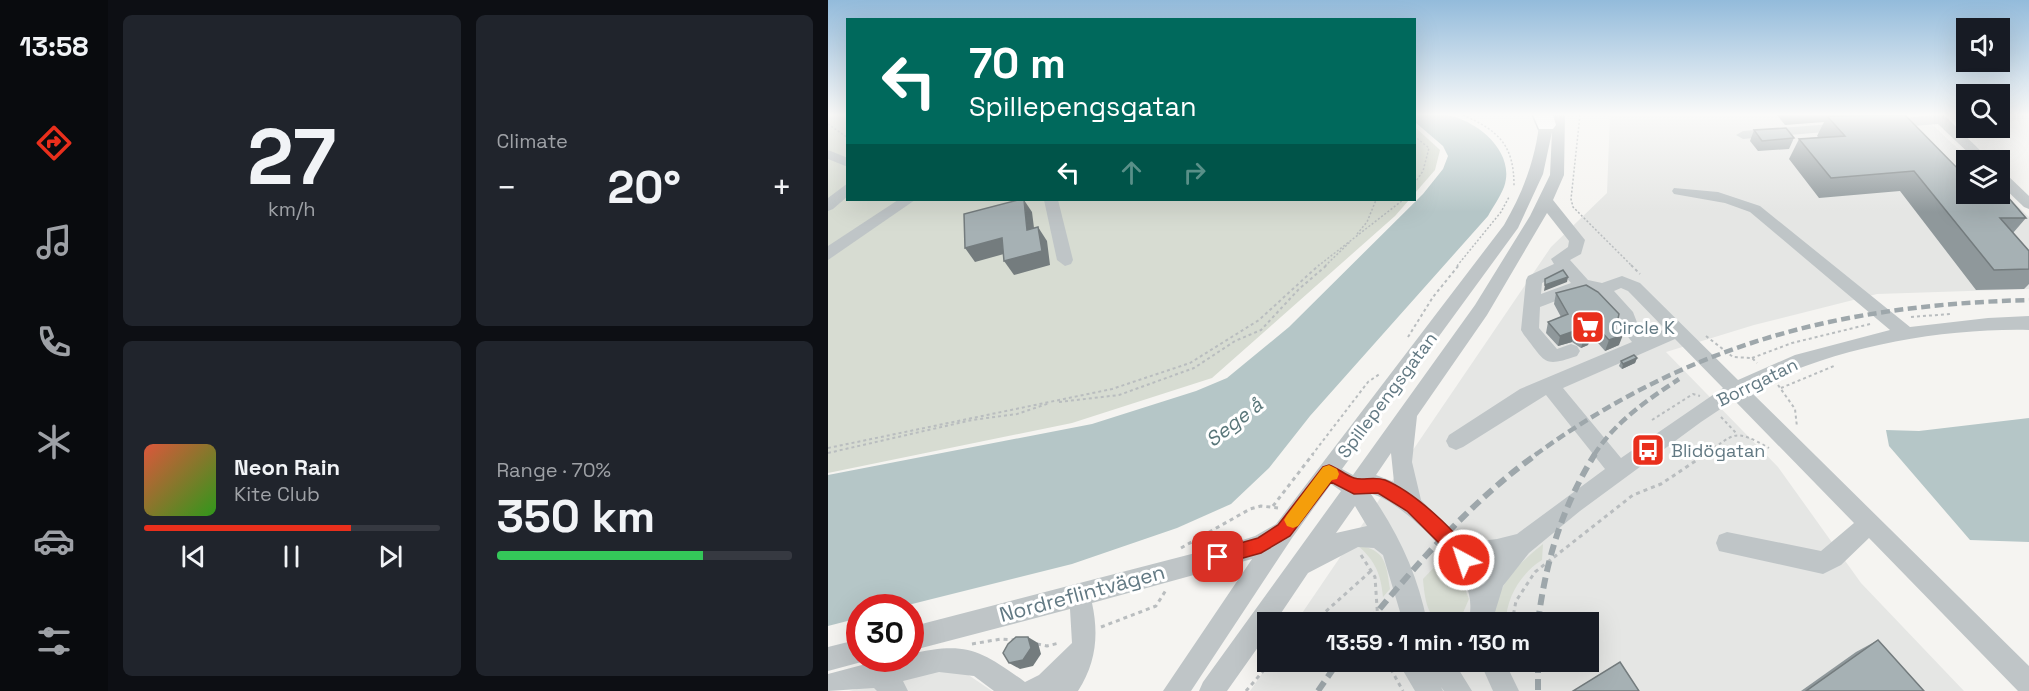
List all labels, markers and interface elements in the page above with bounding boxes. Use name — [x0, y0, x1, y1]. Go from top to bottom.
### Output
map controls — [1956, 18, 2010, 204]
button: sound — [1956, 18, 2010, 72]
text: 13:58 — [19, 29, 89, 64]
text: 70 m — [969, 37, 1066, 90]
icon: left — [870, 42, 948, 120]
button: search — [1956, 84, 2010, 138]
text: Spillepengsgatan — [969, 89, 1197, 124]
text: 27 — [247, 107, 336, 207]
icon: directions — [33, 122, 75, 164]
text: Climate — [497, 128, 568, 154]
button: layers — [1956, 150, 2010, 204]
icon: left — [1052, 156, 1085, 189]
icon: ahead — [1115, 156, 1148, 189]
icon: right — [1178, 156, 1211, 189]
text: 20° — [607, 159, 681, 216]
text: − — [497, 167, 517, 209]
text: + — [772, 167, 792, 209]
text: km/h — [268, 196, 316, 222]
icon: music — [33, 221, 75, 263]
supermarket icon: Circle K — [1570, 309, 1606, 345]
place label: Circle K — [1611, 316, 1675, 339]
icon: phone — [33, 321, 75, 363]
street label: Spillepengsgatan — [1332, 327, 1442, 463]
street label: Borrgatan — [1713, 353, 1801, 411]
water label: Sege å — [1200, 391, 1268, 452]
icon: climate — [33, 421, 75, 463]
bus stop icon: Blidögatan — [1630, 432, 1666, 468]
place label: Blidögatan — [1671, 439, 1765, 462]
text: Neon Rain — [234, 453, 340, 481]
text: Range · 70% — [497, 457, 611, 483]
text: Kite Club — [234, 481, 320, 507]
text: 350 km — [497, 488, 655, 545]
icon: car — [33, 520, 75, 562]
position arrow — [1432, 528, 1496, 592]
pin — [1192, 531, 1243, 582]
icon: previous — [177, 540, 210, 573]
icon: pause — [275, 540, 308, 573]
icon: next — [374, 540, 407, 573]
icon: arrive — [1201, 540, 1234, 573]
street label: Nordreflintvägen — [996, 558, 1168, 628]
speed limit sign: 30 — [846, 594, 924, 672]
icon: filters — [33, 620, 75, 662]
text: 13:59 · 1 min · 130 m — [1326, 628, 1530, 656]

